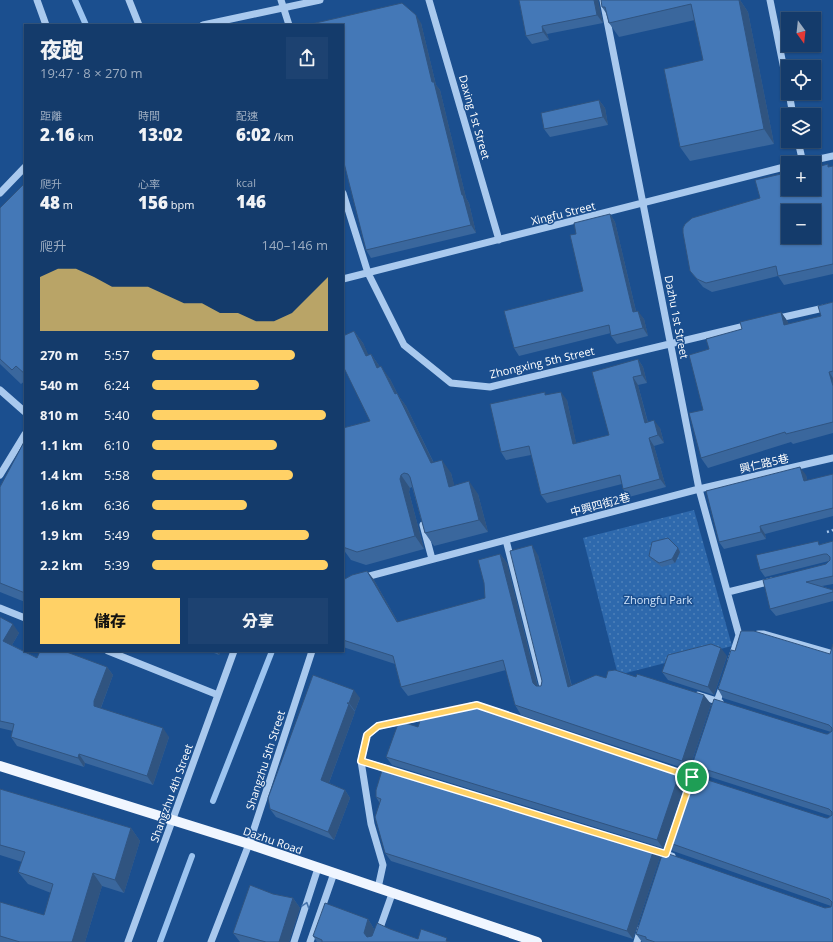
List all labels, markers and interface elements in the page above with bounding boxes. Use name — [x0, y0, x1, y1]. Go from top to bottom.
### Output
north arrow — [781, 12, 821, 52]
map controls — [781, 12, 821, 244]
text: 夜跑 — [40, 34, 84, 64]
button: share — [286, 37, 328, 79]
button: locate — [781, 60, 821, 100]
text: 19:47 · 8 × 270 m — [40, 64, 143, 82]
street label: Daxing 1st Street — [456, 73, 494, 161]
text: 距離 — [40, 108, 62, 123]
text: 時間 — [138, 108, 160, 123]
text: 配速 — [236, 108, 258, 123]
button: layers — [781, 108, 821, 148]
text: 2.16 — [40, 123, 75, 146]
text: 13:02 — [138, 123, 183, 146]
text: 6:02 — [236, 123, 271, 146]
text: km — [75, 129, 94, 144]
text: /km — [271, 129, 294, 144]
button: + — [781, 156, 821, 196]
text: kcal — [236, 175, 256, 190]
text: 爬升 — [40, 176, 62, 191]
text: 心率 — [138, 176, 160, 191]
text: 146 — [236, 190, 266, 213]
text: 48 — [40, 191, 60, 214]
text: 156 — [138, 191, 168, 214]
text: m — [60, 197, 73, 212]
text: bpm — [168, 197, 194, 212]
street label: Xingfu Street — [529, 198, 597, 228]
button: − — [781, 204, 821, 244]
text: 140–146 m — [261, 236, 328, 254]
text: 爬升 — [40, 237, 66, 255]
street label: Dazhu 1st Street — [662, 274, 692, 360]
street label: Zhongxing 5th Street — [488, 343, 596, 381]
text: 270 m — [40, 346, 78, 364]
text: 5:57 — [104, 346, 130, 364]
text: 540 m — [40, 376, 78, 394]
text: 6:24 — [104, 376, 130, 394]
text: 810 m — [40, 406, 78, 424]
text: 5:40 — [104, 406, 130, 424]
text: 1.1 km — [40, 436, 83, 454]
text: 6:10 — [104, 436, 130, 454]
street label: 興仁路5巷 — [738, 450, 790, 476]
text: 1.4 km — [40, 466, 83, 484]
text: 5:58 — [104, 466, 130, 484]
street label: 中興四街2巷 — [568, 489, 632, 519]
text: 1.6 km — [40, 496, 83, 514]
text: 6:36 — [104, 496, 130, 514]
text: 1.9 km — [40, 526, 83, 544]
text: 5:49 — [104, 526, 130, 544]
text: 2.2 km — [40, 556, 83, 574]
text: 5:39 — [104, 556, 130, 574]
park label: Zhongfu Park — [624, 592, 693, 607]
button: 儲存 — [40, 598, 180, 644]
button: 分享 — [188, 598, 328, 644]
street label: Shangzhu 5th Street — [242, 708, 288, 812]
street label: Shangzhu 4th Street — [146, 742, 196, 844]
pin — [675, 760, 709, 794]
icon: arrive — [681, 766, 703, 788]
street label: Dazhu Road — [241, 823, 305, 857]
one-way arrow — [302, 902, 310, 909]

